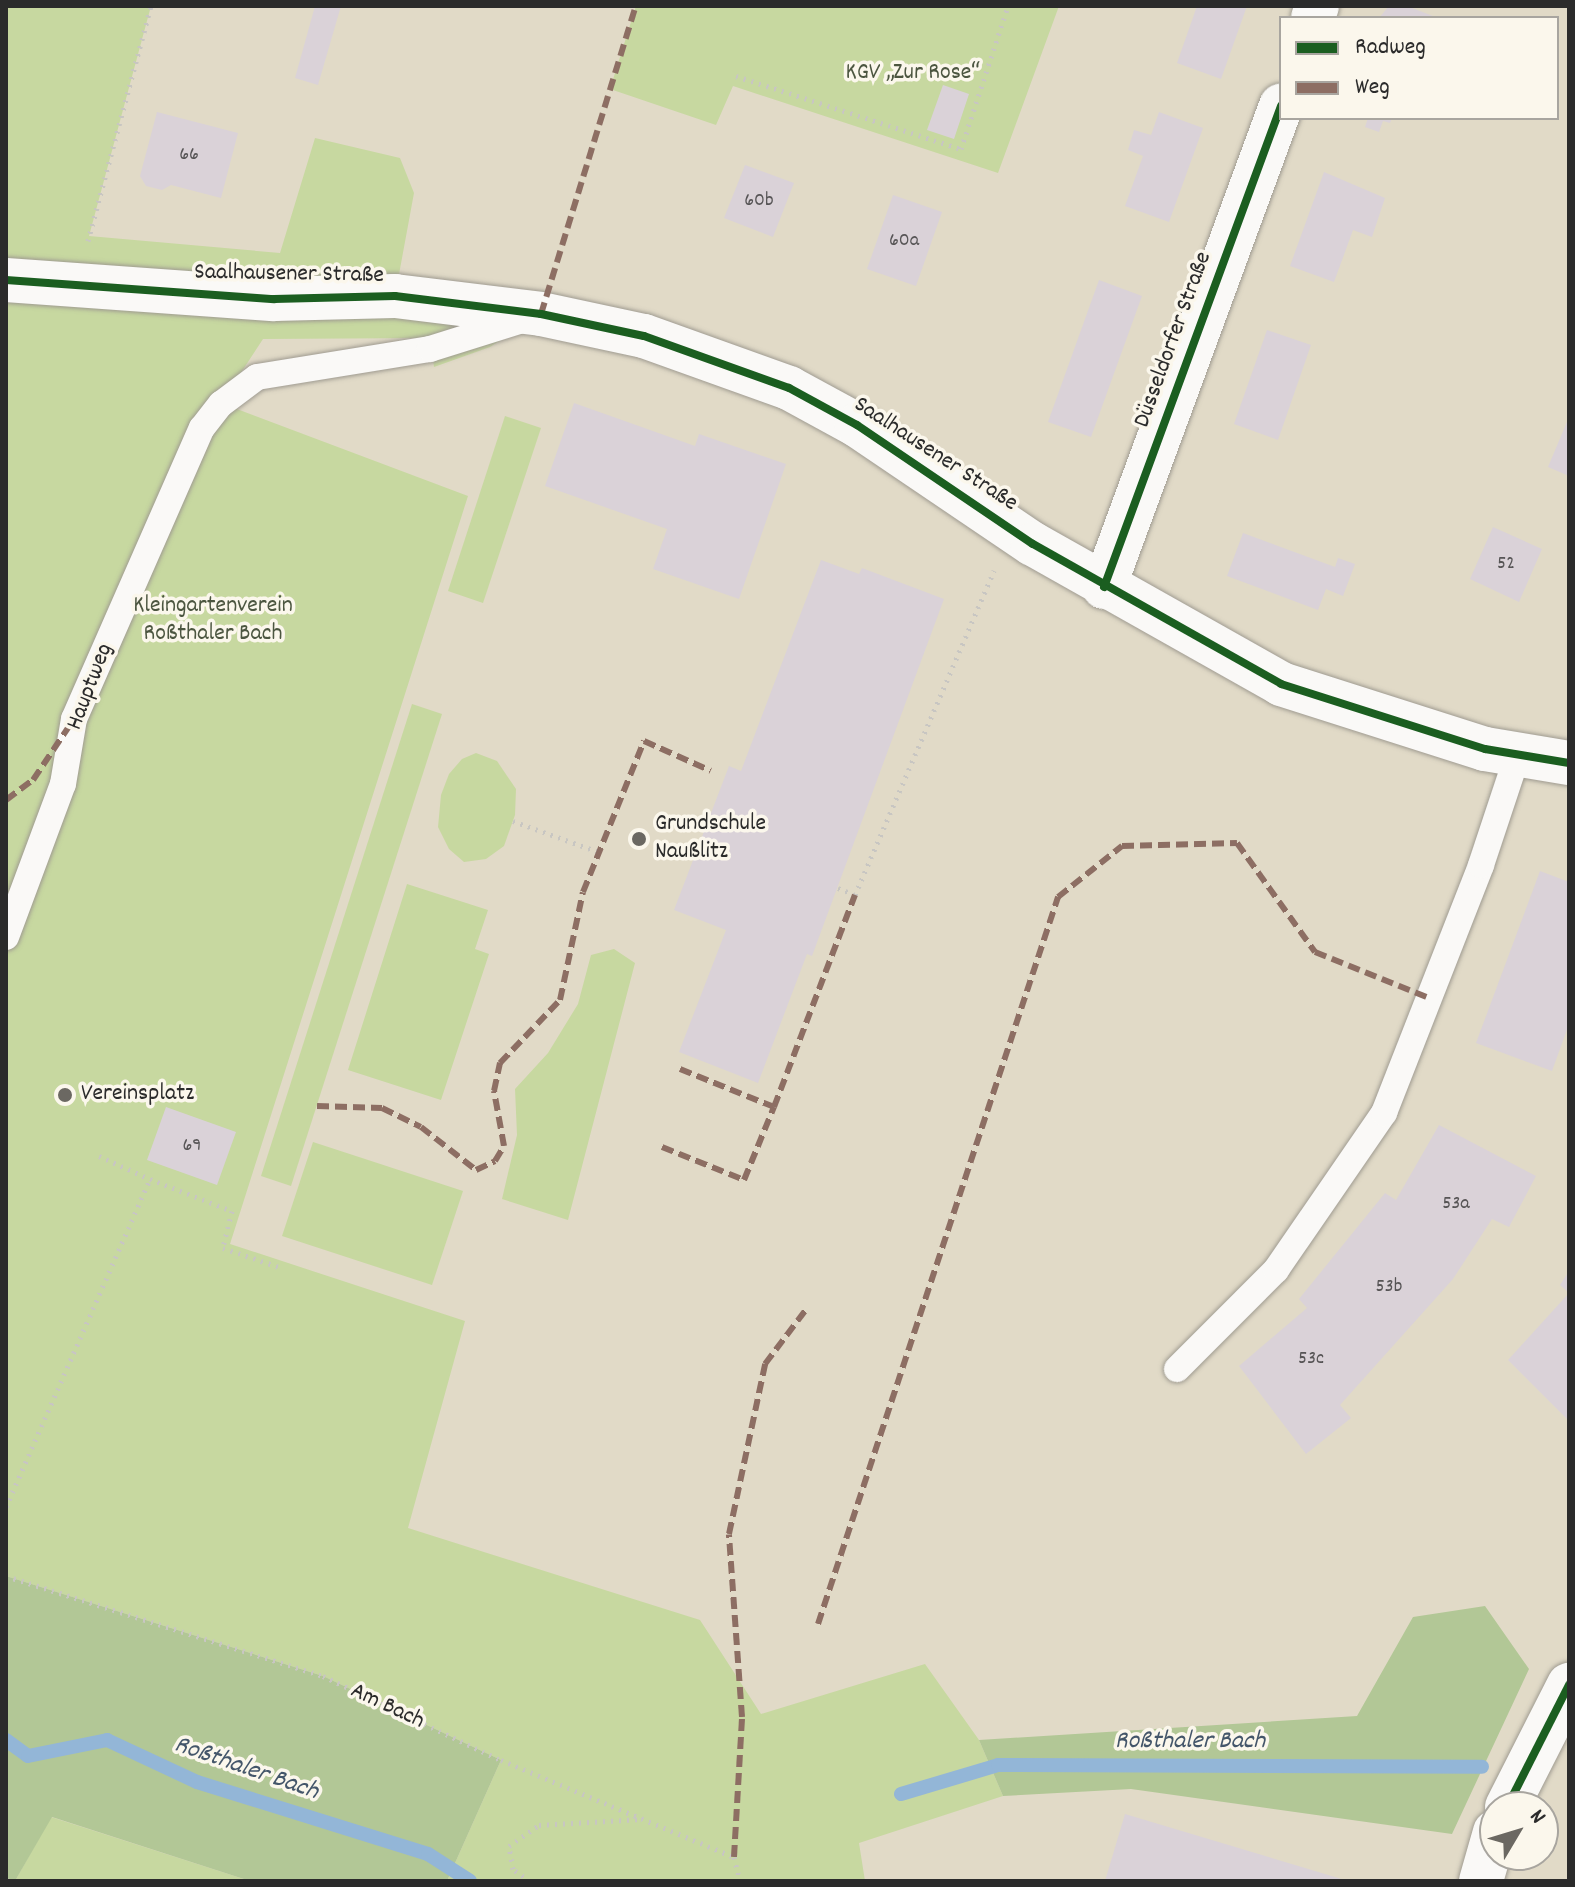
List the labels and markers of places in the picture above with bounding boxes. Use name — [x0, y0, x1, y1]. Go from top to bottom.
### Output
place label: Grundschule Naußlitz — [655, 811, 766, 867]
marker: Grundschule Naußlitz — [630, 830, 648, 848]
place label: Vereinsplatz — [81, 1081, 194, 1109]
marker: Vereinsplatz — [56, 1086, 74, 1104]

